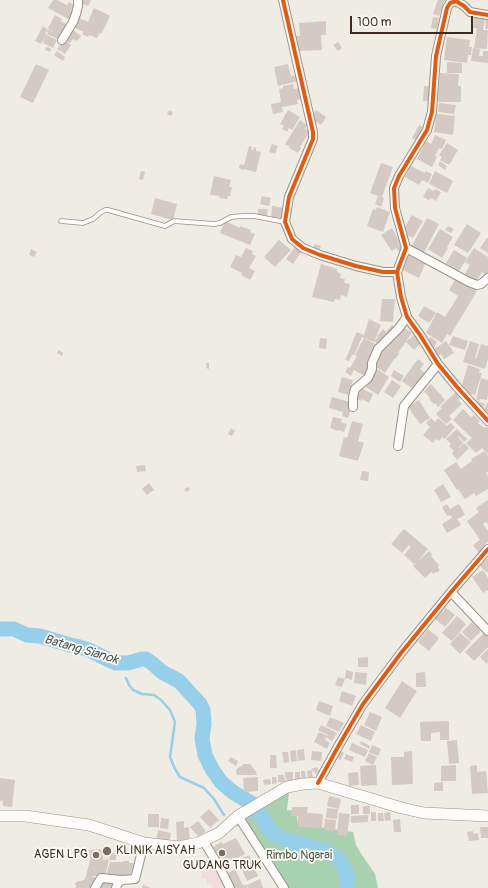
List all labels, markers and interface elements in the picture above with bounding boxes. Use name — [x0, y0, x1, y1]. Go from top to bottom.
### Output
scale bar — [352, 8, 475, 34]
text: 100 m — [357, 15, 391, 30]
water label: Batang Sianok — [42, 632, 120, 668]
place label: KLINIK AISYAH — [116, 844, 195, 858]
marker: KLINIK AISYAH — [101, 845, 113, 857]
place label: AGEN LPG — [34, 848, 88, 862]
marker: GUDANG TRUK — [217, 848, 227, 858]
park label: Rimbo Ngarai — [266, 849, 332, 863]
marker: AGEN LPG — [91, 850, 101, 860]
place label: GUDANG TRUK — [183, 859, 261, 873]

